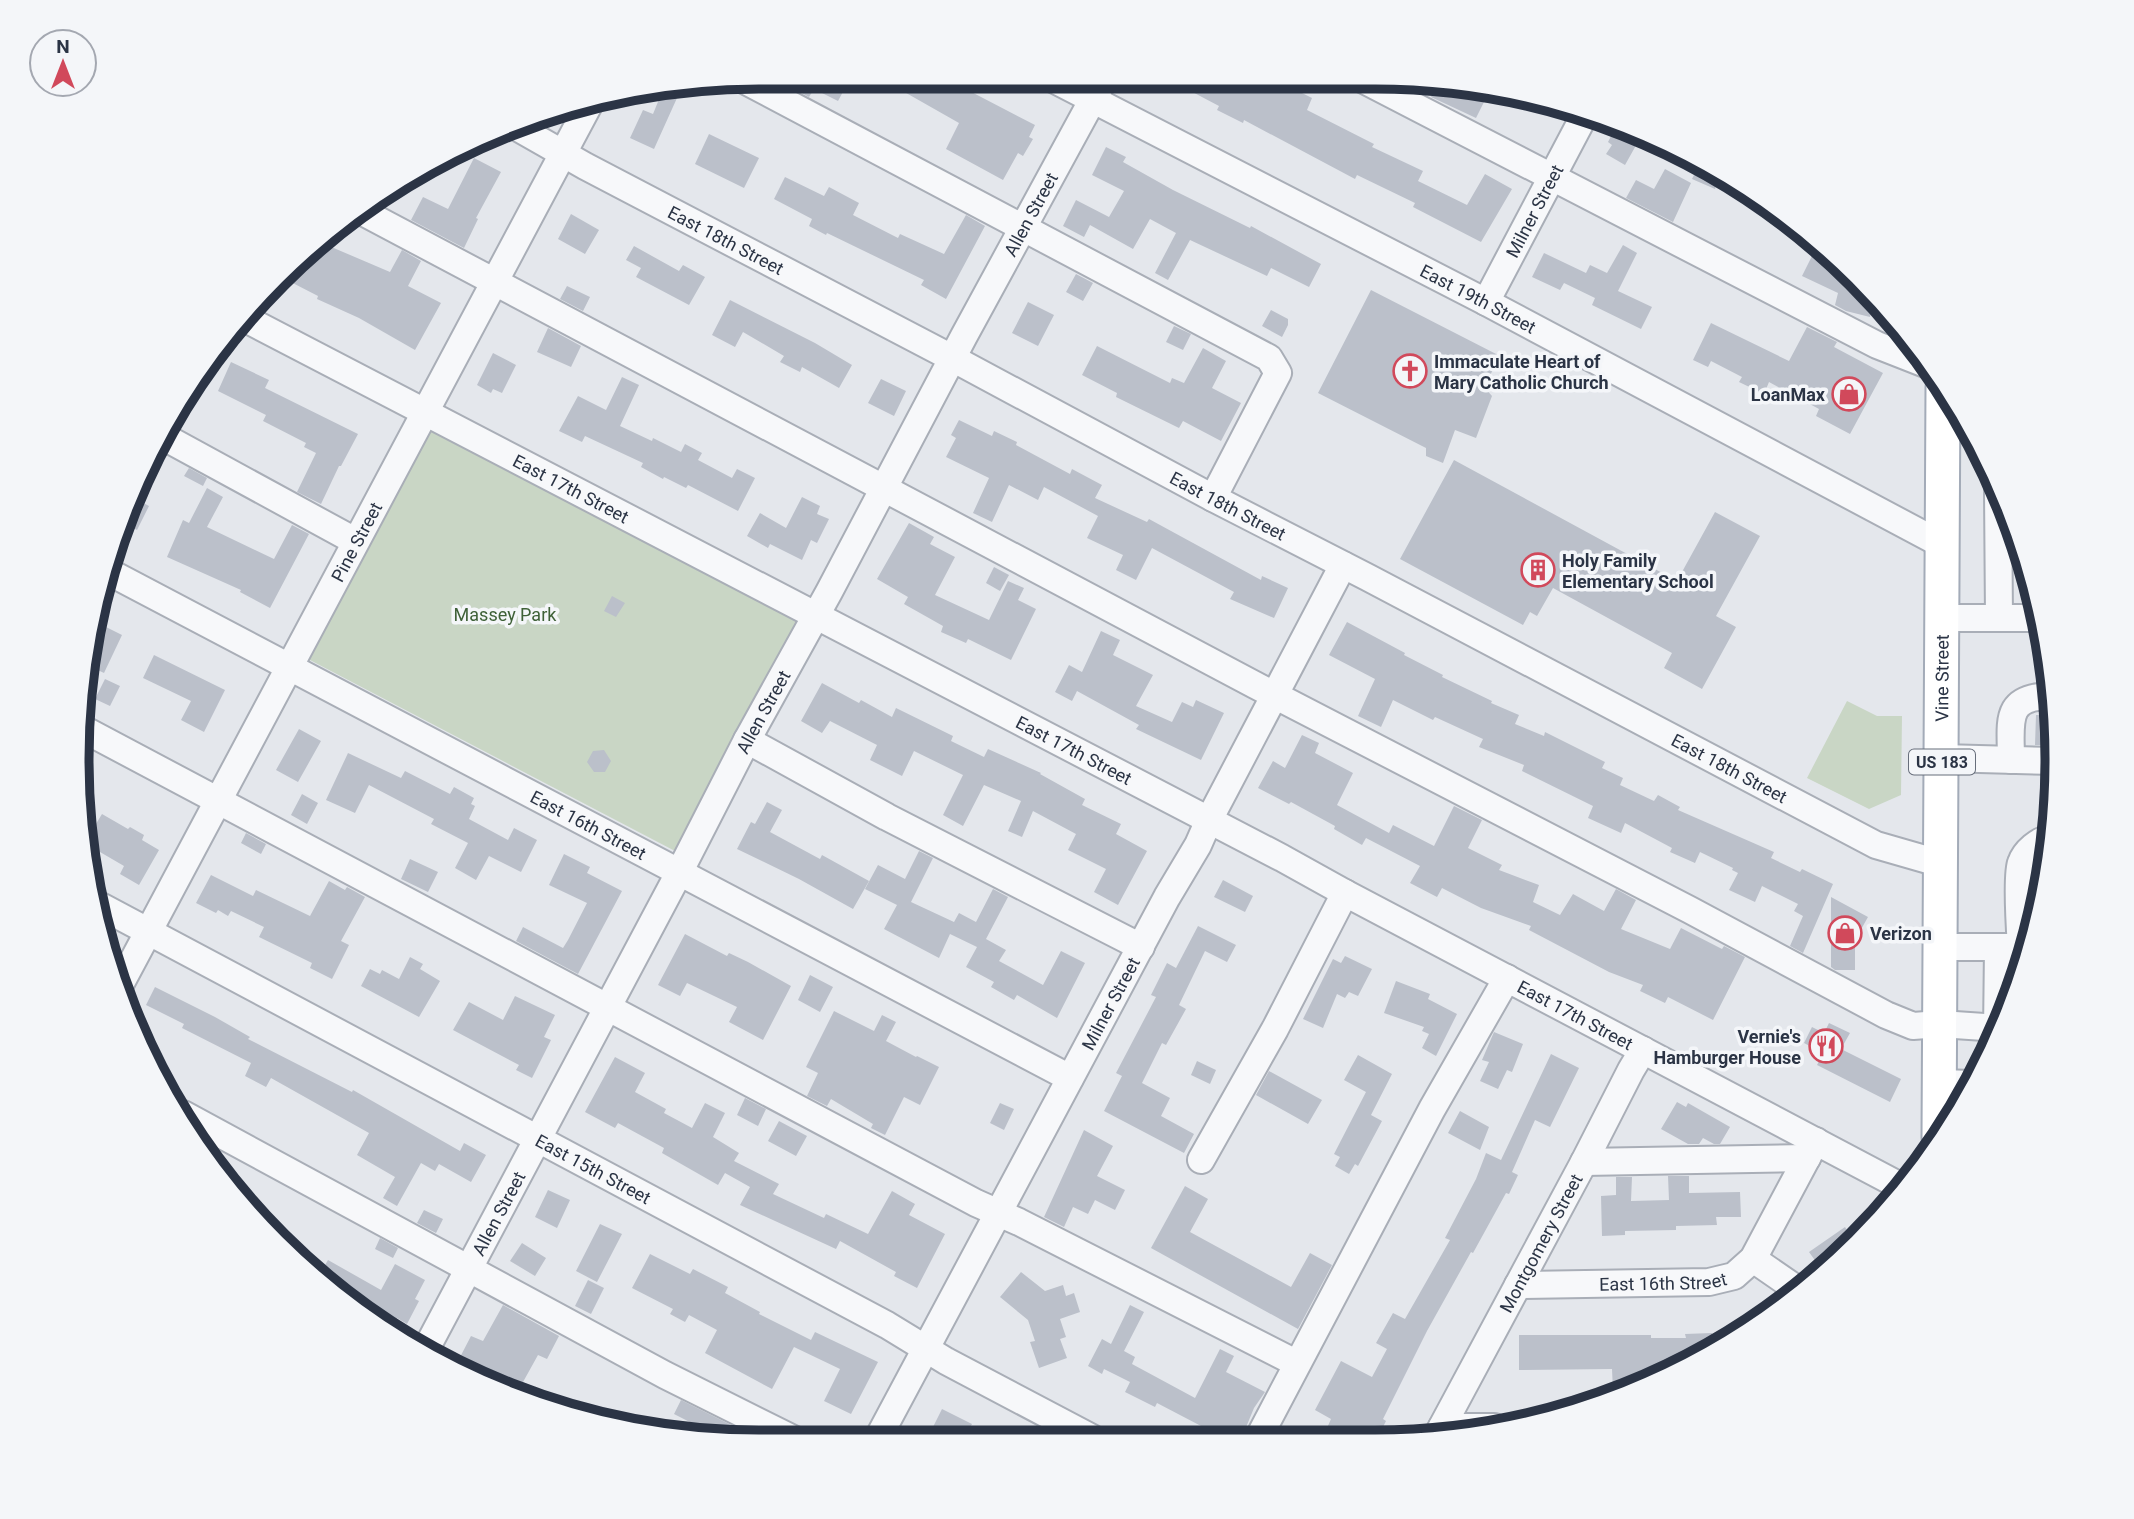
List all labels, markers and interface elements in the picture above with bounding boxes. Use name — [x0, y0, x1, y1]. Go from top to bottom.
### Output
north arrow — [28, 28, 98, 98]
text: N — [56, 35, 70, 58]
street label: Milner Street — [1501, 161, 1567, 261]
street label: Allen Street — [999, 169, 1062, 260]
street label: East 18th Street — [665, 201, 788, 279]
street label: East 19th Street — [1417, 260, 1540, 337]
place label: Immaculate Heart of Mary Catholic Church — [1434, 351, 1609, 393]
church icon: Immaculate Heart of Mary Catholic Church — [1391, 352, 1429, 390]
shop icon: LoanMax — [1830, 375, 1868, 413]
place label: LoanMax — [1751, 384, 1826, 405]
street label: East 17th Street — [510, 449, 633, 527]
street label: East 18th Street — [1167, 467, 1290, 544]
street label: Pine Street — [326, 498, 386, 585]
place label: Holy Family Elementary School — [1562, 550, 1714, 592]
building icon: Holy Family Elementary School — [1519, 551, 1557, 589]
park label: Massey Park — [454, 604, 557, 625]
street label: Vine Street — [1931, 634, 1952, 722]
street label: Allen Street — [731, 666, 794, 757]
street label: East 17th Street — [1013, 711, 1136, 789]
street label: East 18th Street — [1668, 729, 1791, 807]
road number: US 183 — [1909, 750, 1975, 775]
street label: East 16th Street — [527, 785, 650, 864]
shop icon: Verizon — [1826, 914, 1864, 952]
place label: Verizon — [1870, 923, 1932, 944]
street label: Milner Street — [1077, 953, 1144, 1053]
street label: East 17th Street — [1514, 976, 1637, 1054]
place label: Vernie's Hamburger House — [1653, 1026, 1801, 1068]
restaurant icon: Vernie's Hamburger House — [1807, 1027, 1845, 1065]
street label: East 15th Street — [532, 1129, 655, 1208]
street label: Allen Street — [467, 1168, 529, 1259]
street label: Montgomery Street — [1495, 1170, 1586, 1316]
street label: East 16th Street — [1599, 1268, 1729, 1294]

